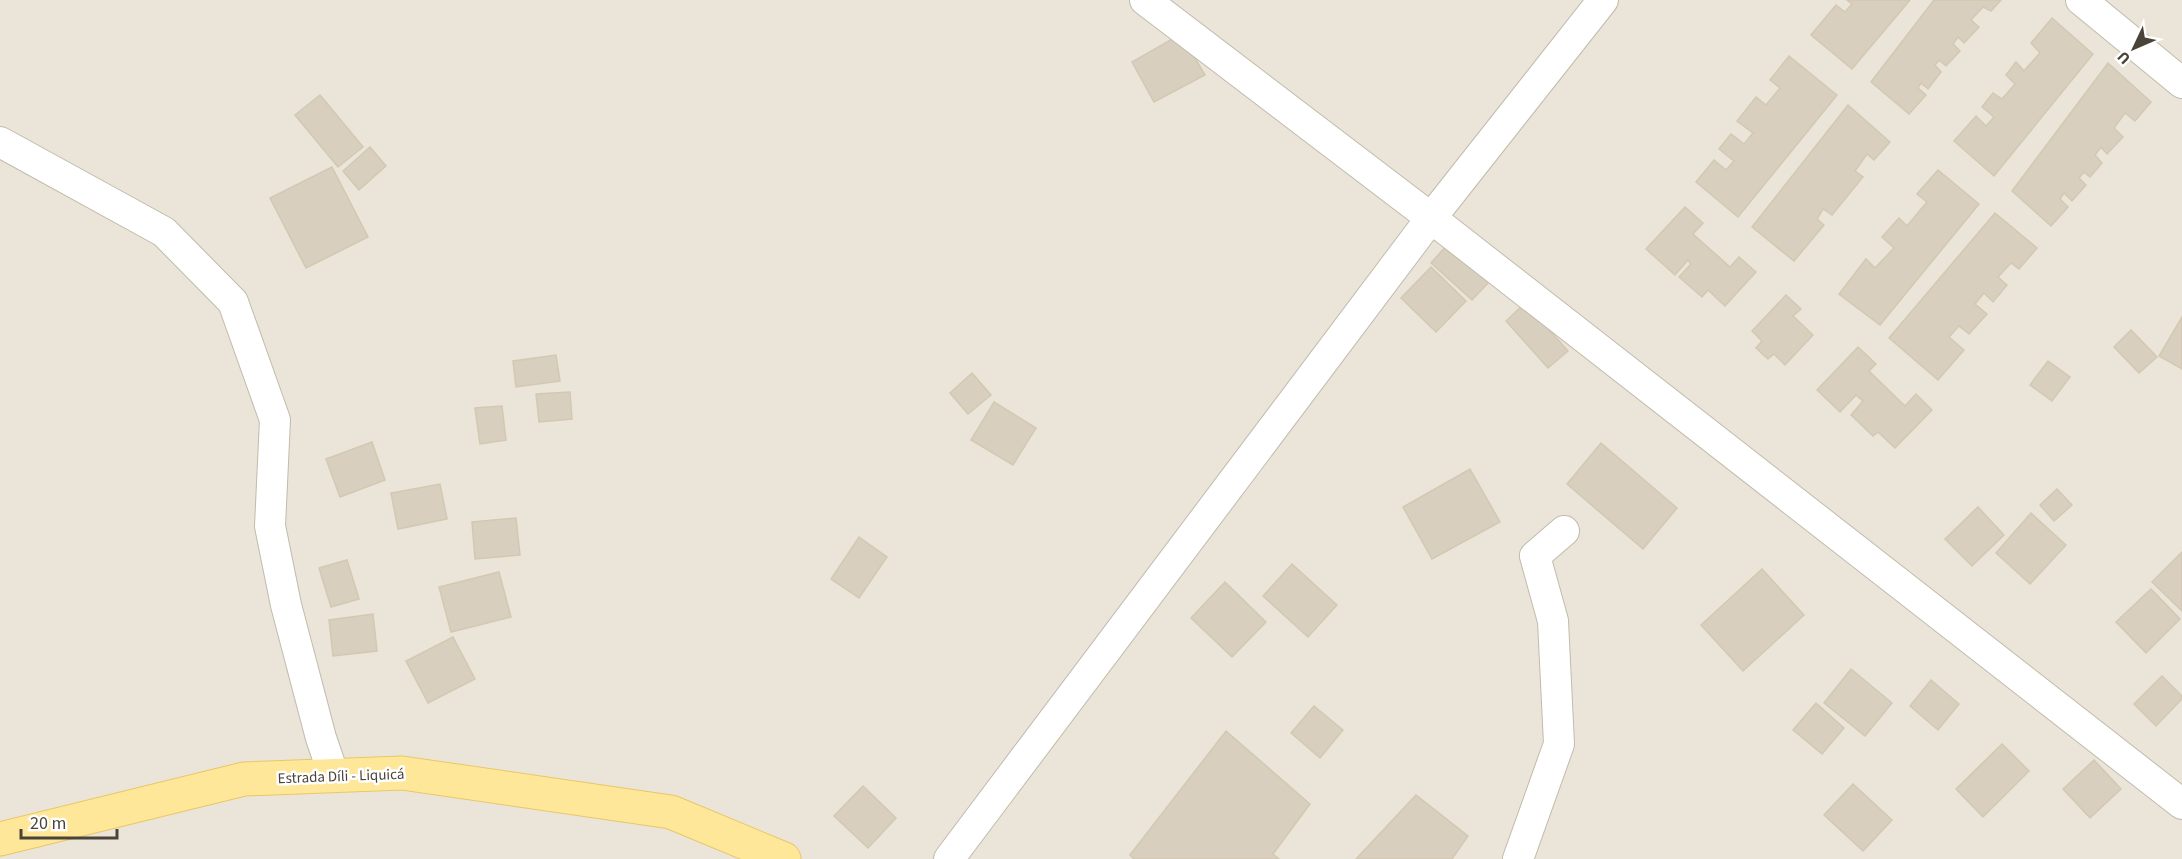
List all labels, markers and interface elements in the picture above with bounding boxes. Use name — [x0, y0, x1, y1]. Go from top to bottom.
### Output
north arrow — [2104, 18, 2164, 78]
text: U — [2112, 46, 2136, 69]
street label: Estrada Díli - Liquicá — [277, 764, 405, 789]
scale bar — [21, 802, 117, 840]
text: 20 m — [30, 811, 66, 836]

